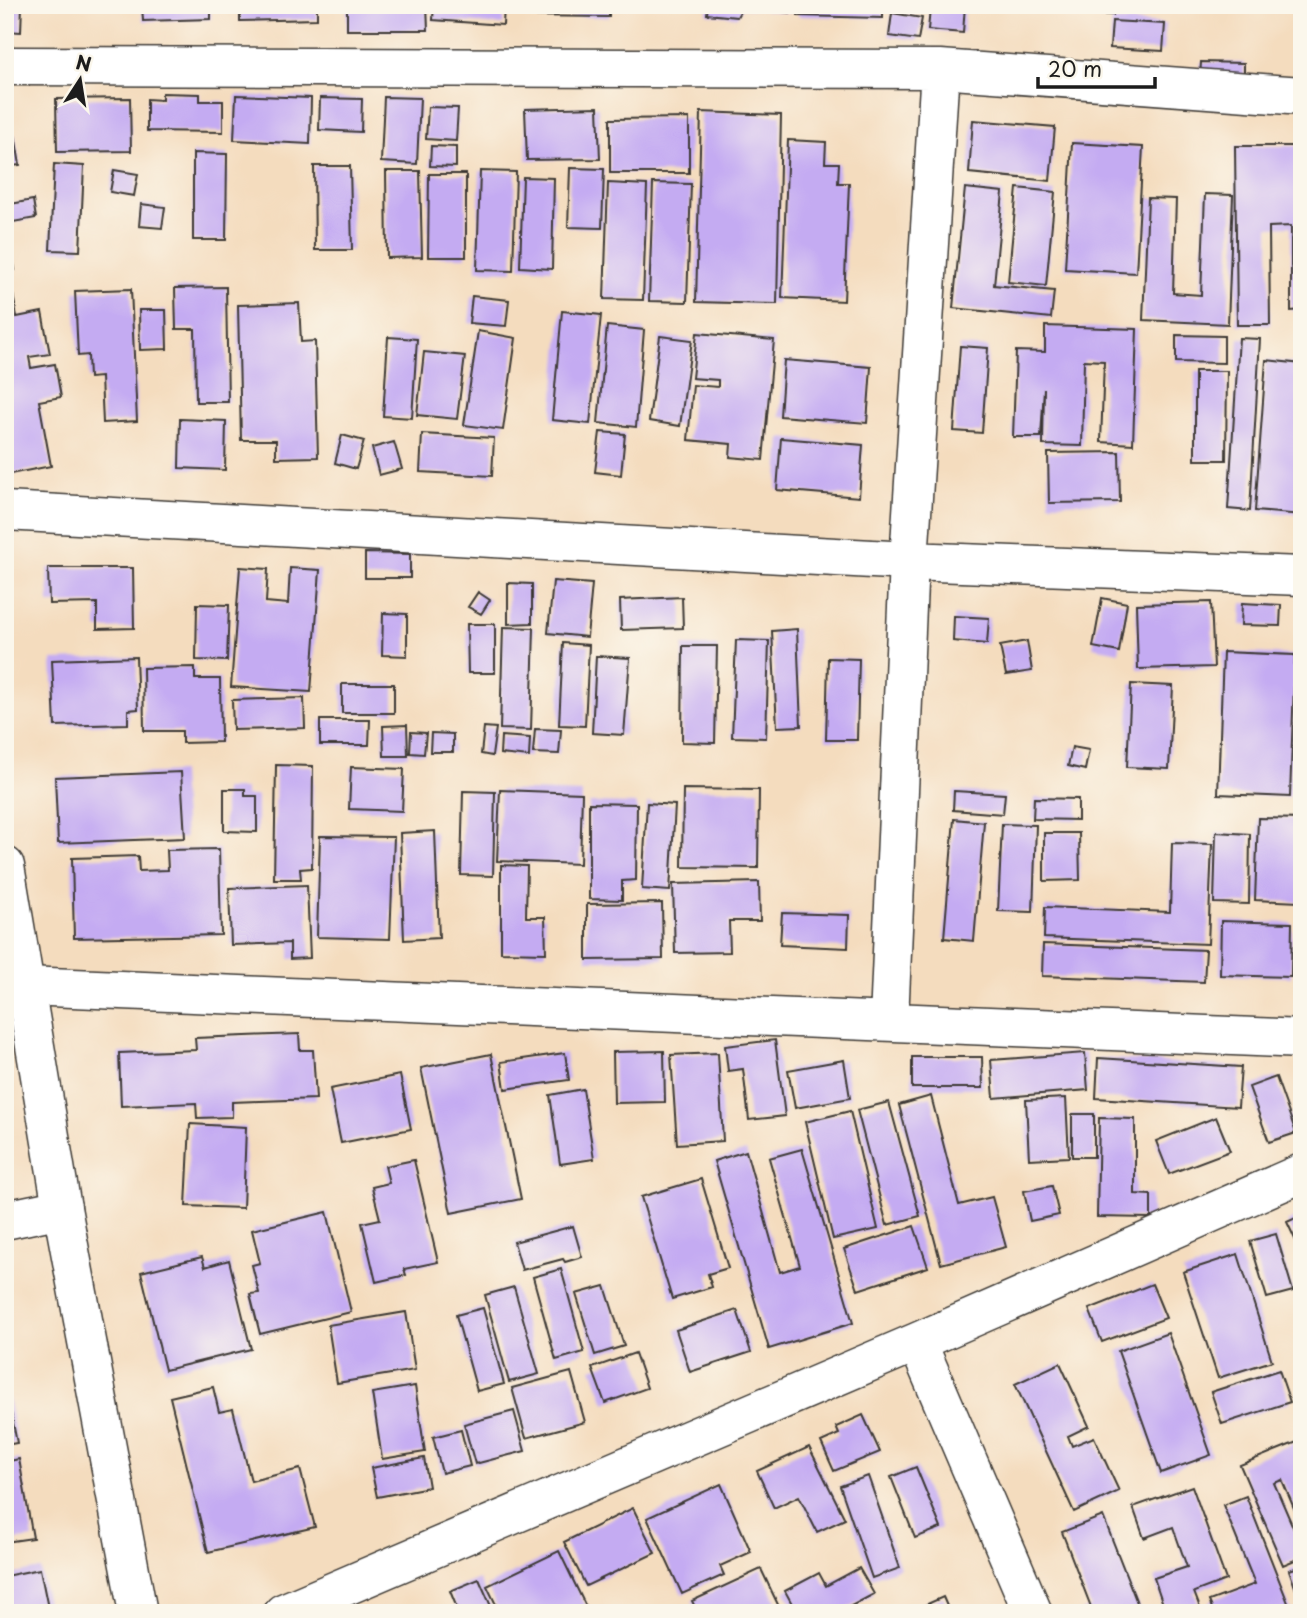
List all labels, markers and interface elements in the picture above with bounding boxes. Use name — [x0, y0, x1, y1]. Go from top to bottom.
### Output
north arrow — [46, 46, 116, 116]
scale bar — [1038, 46, 1155, 90]
text: N — [73, 47, 94, 78]
text: 20 m — [1048, 52, 1102, 84]

